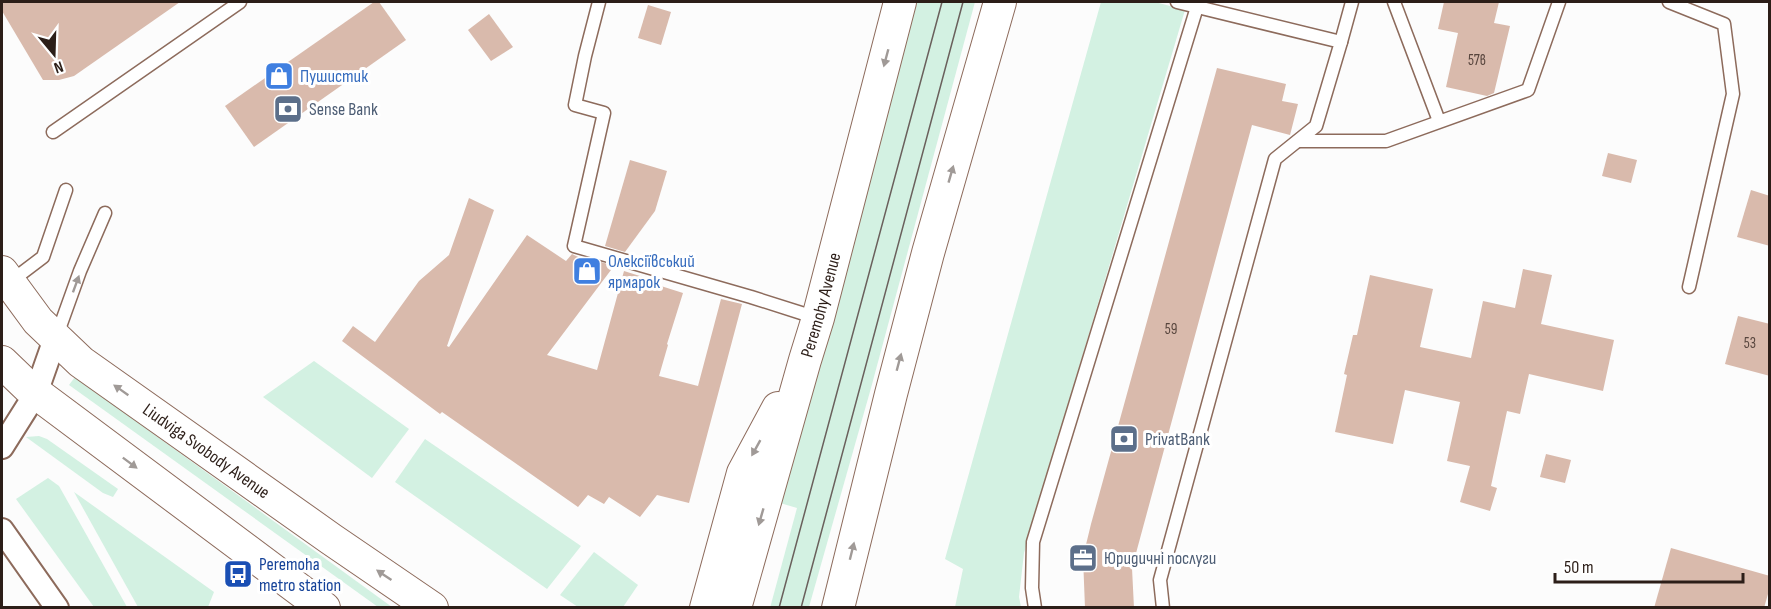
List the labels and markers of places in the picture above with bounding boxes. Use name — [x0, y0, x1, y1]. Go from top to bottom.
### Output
shop icon: Пушистик — [263, 60, 295, 92]
place label: Пушистик — [300, 66, 368, 87]
bank icon: Sense Bank — [272, 93, 304, 125]
place label: Sense Bank — [309, 99, 378, 120]
place label: Олексіївський ярмарок — [608, 251, 695, 293]
shop icon: Олексіївський ярмарок — [571, 255, 603, 287]
bank icon: PrivatBank — [1108, 423, 1140, 455]
place label: PrivatBank — [1145, 429, 1210, 450]
office icon: Юридичні послуги — [1067, 542, 1099, 574]
place label: Юридичні послуги — [1104, 548, 1216, 569]
place label: Peremoha metro station — [259, 554, 341, 596]
bus stop icon: Peremoha metro station — [222, 558, 254, 590]

